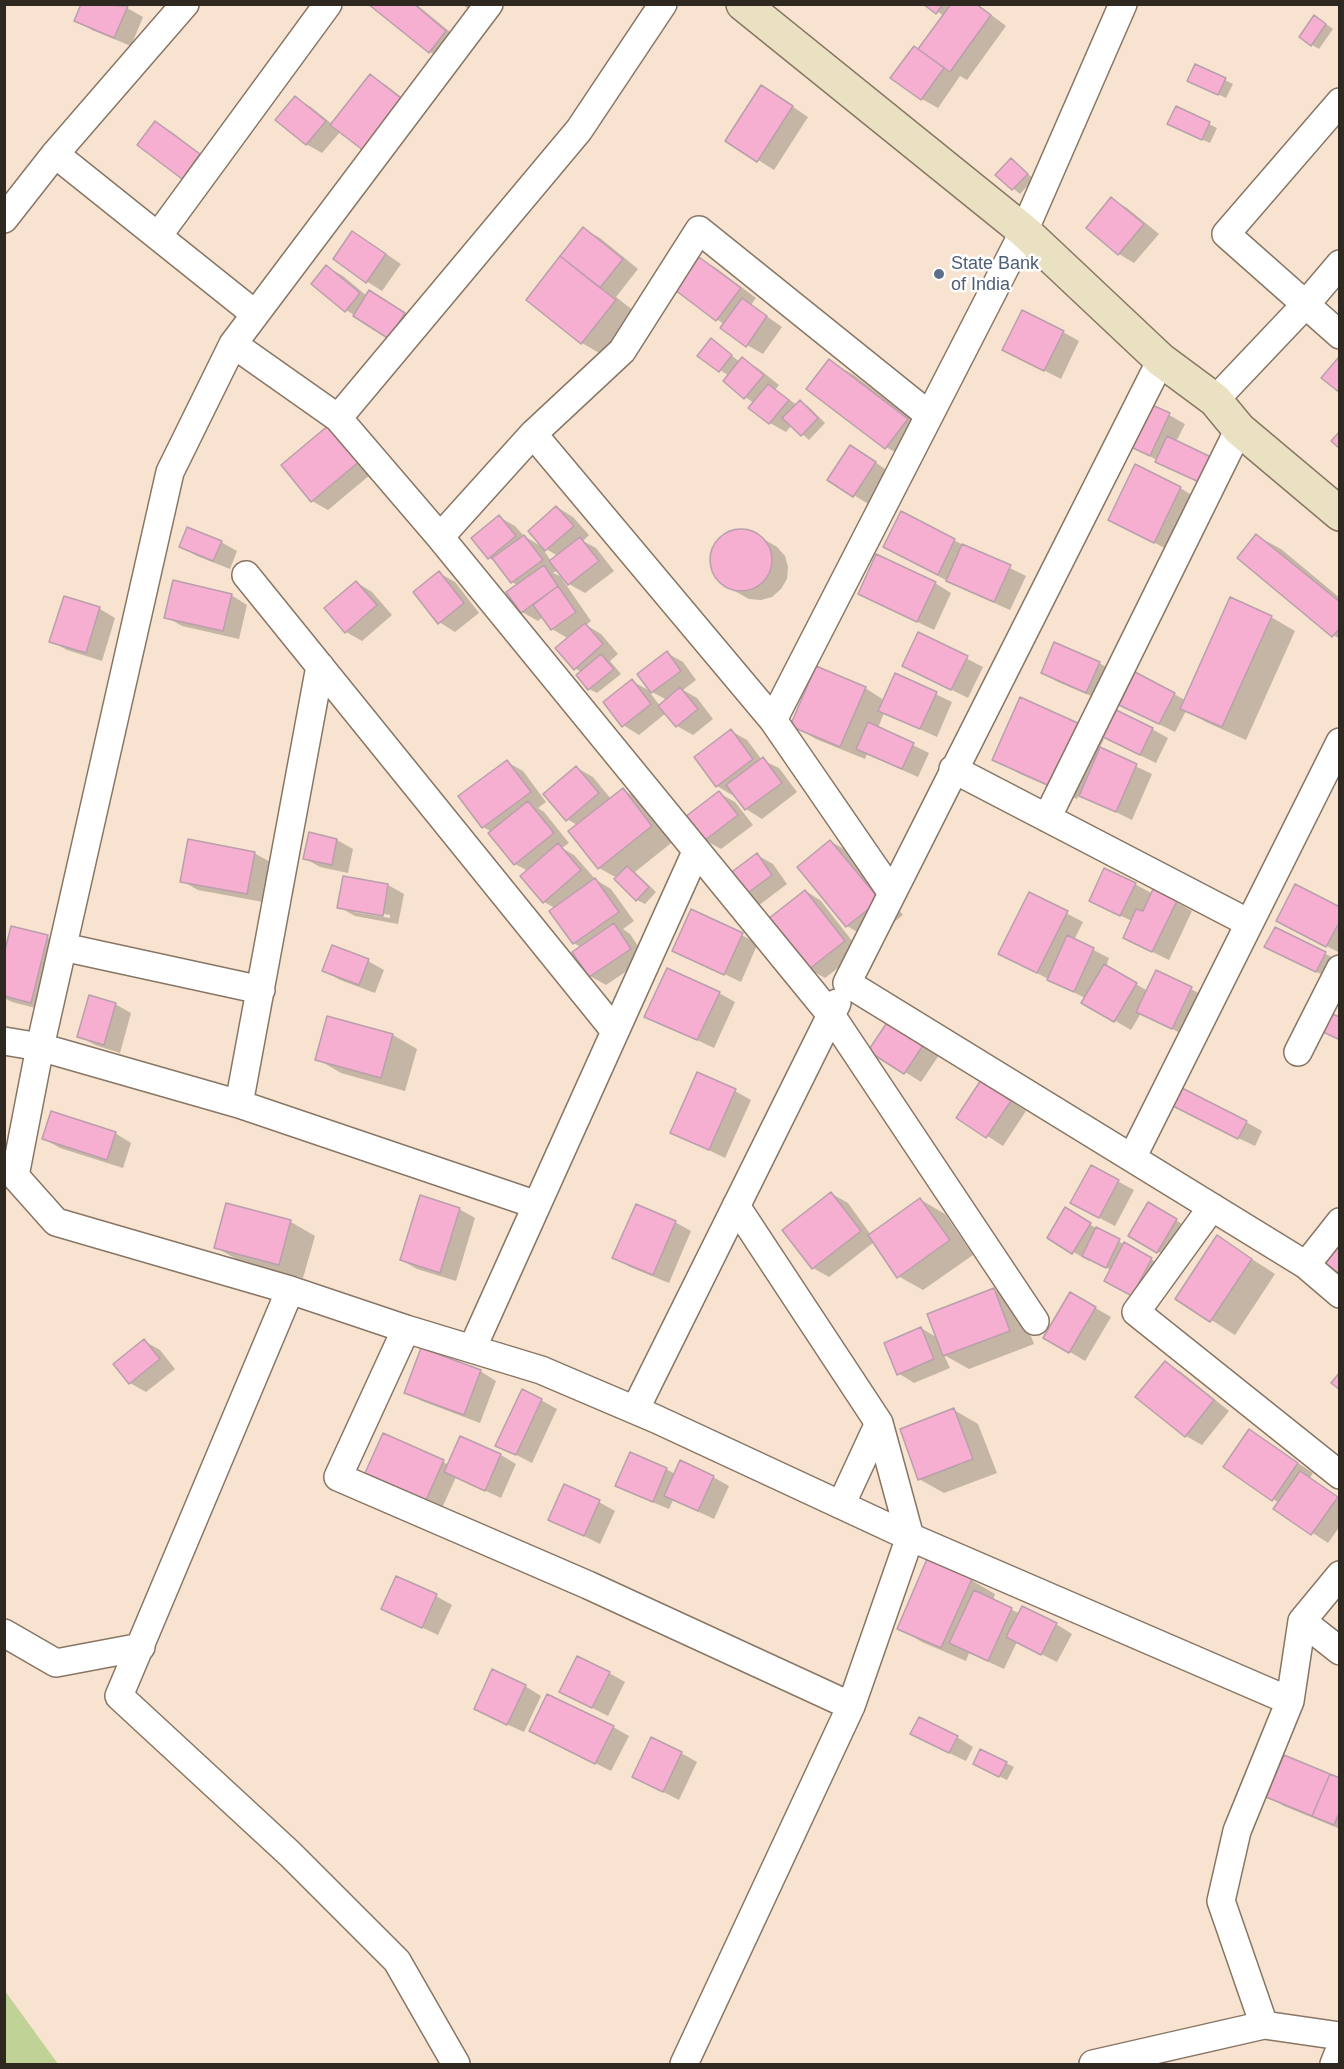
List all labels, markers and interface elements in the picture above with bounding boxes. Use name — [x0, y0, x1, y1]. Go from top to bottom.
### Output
place label: State Bank of India — [951, 253, 1039, 296]
marker: State Bank of India — [932, 267, 946, 281]

